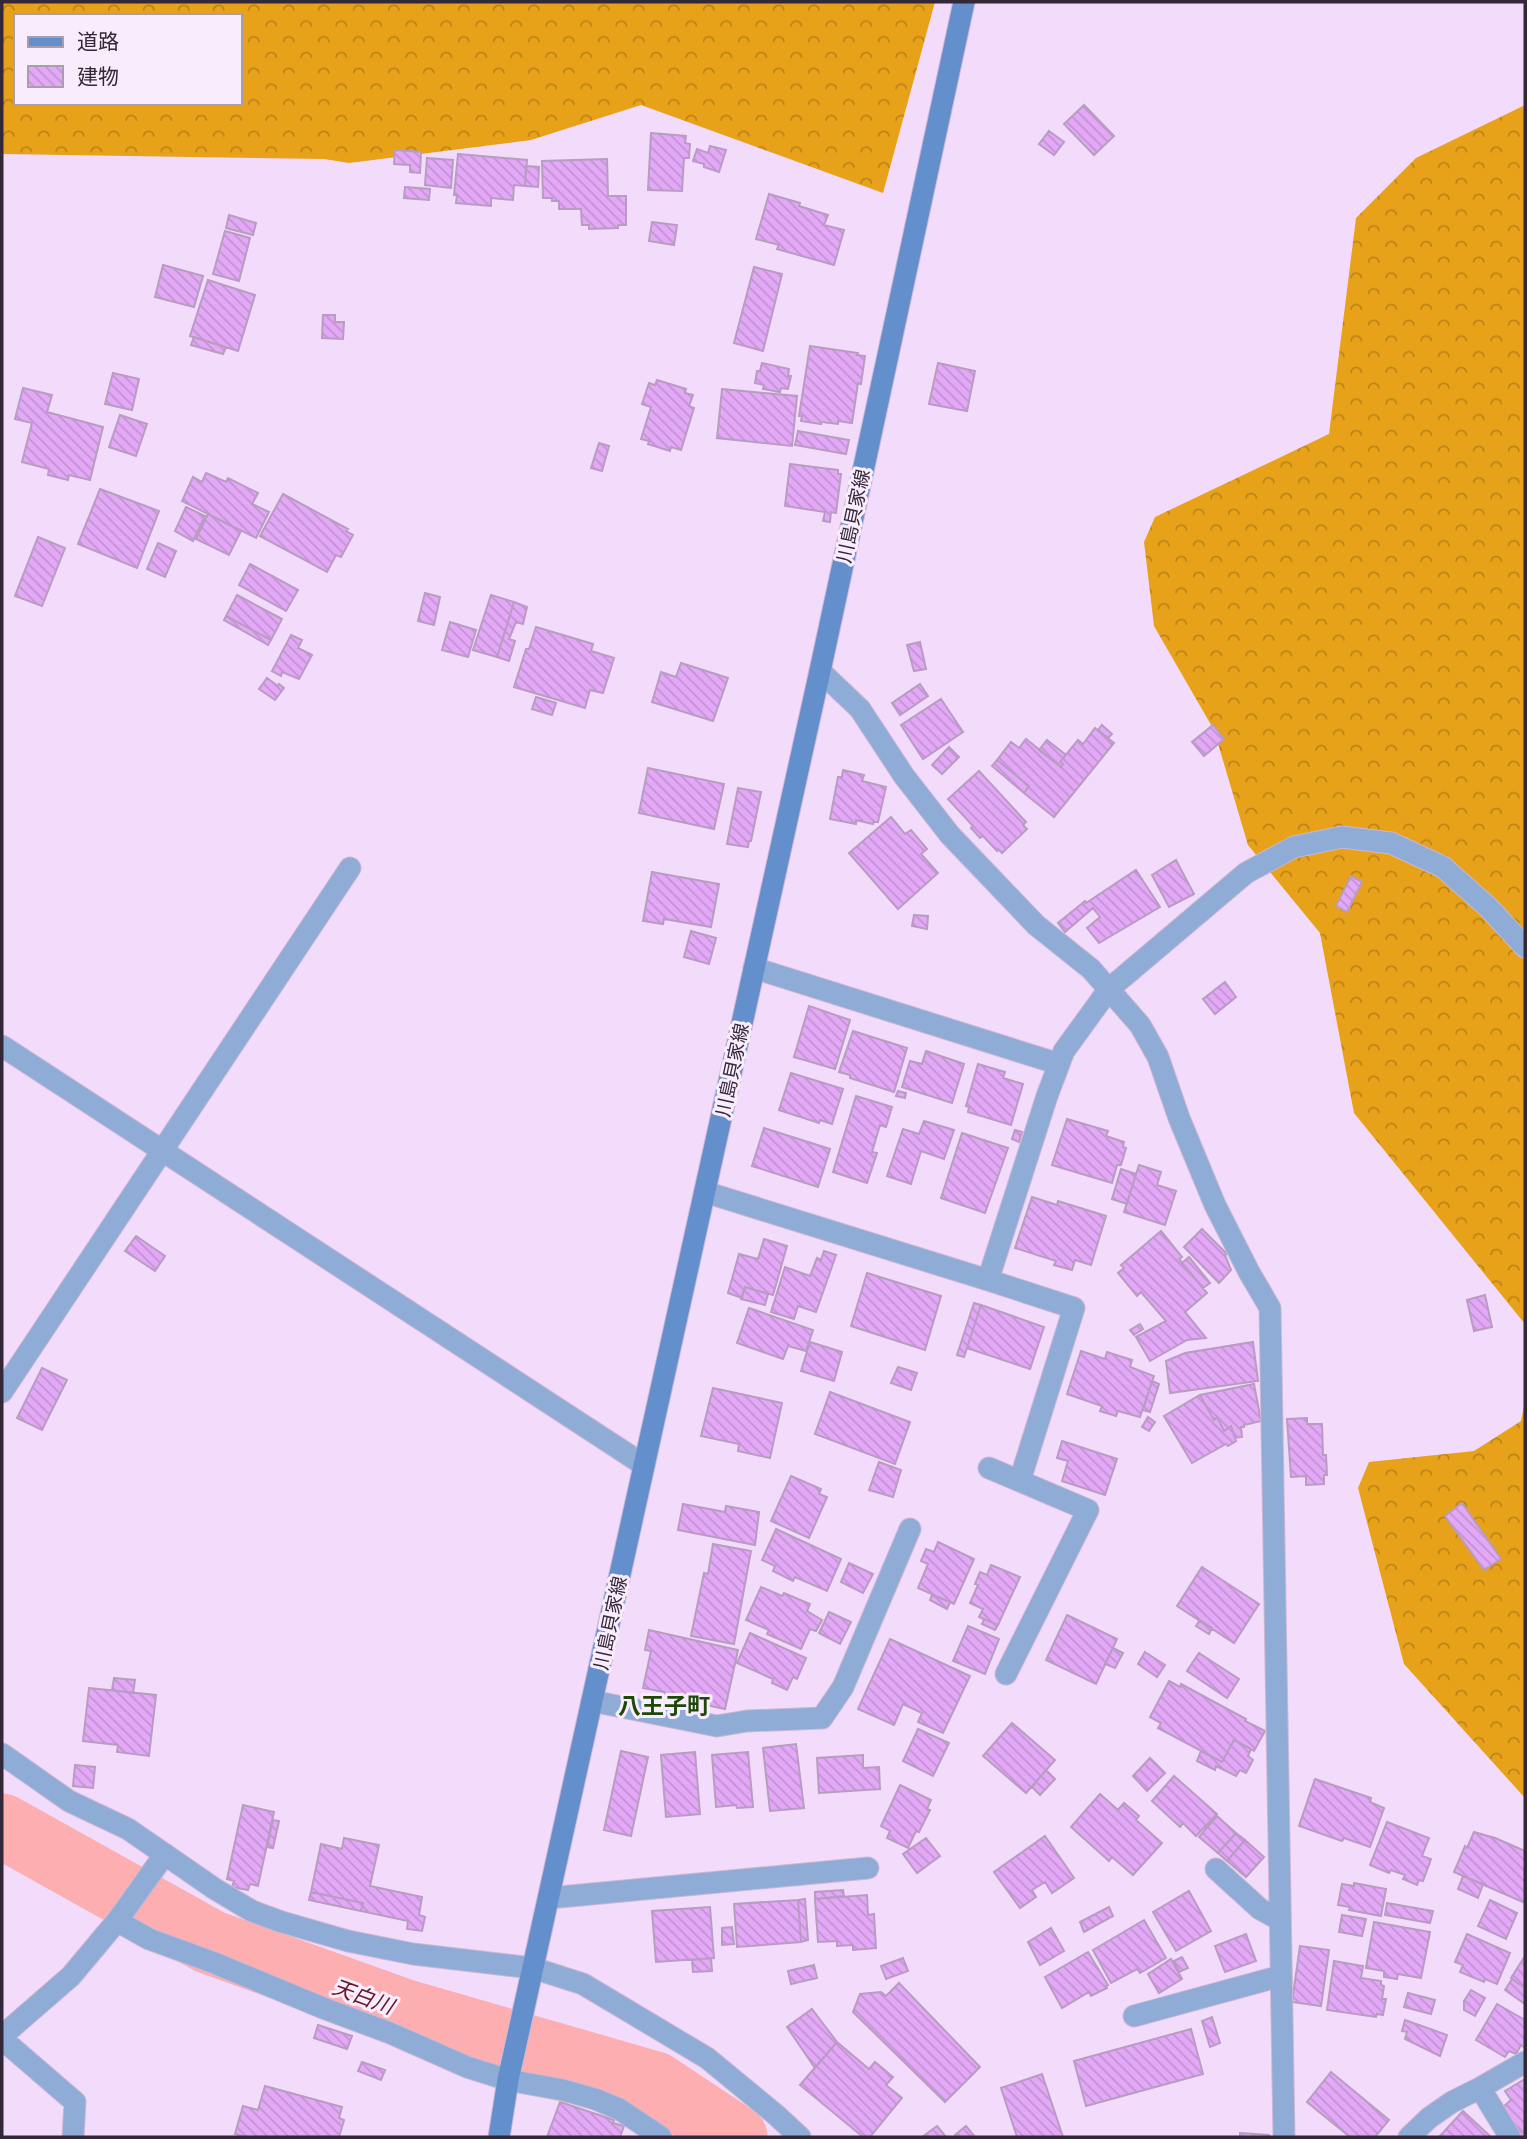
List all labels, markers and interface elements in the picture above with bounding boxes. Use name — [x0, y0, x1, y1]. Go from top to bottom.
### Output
legend — [14, 14, 242, 105]
text: 道路 — [77, 29, 119, 54]
text: 建物 — [77, 64, 119, 89]
street label: 川島貝家線 — [832, 467, 874, 565]
street label: 川島貝家線 — [711, 1021, 753, 1119]
street label: 川島貝家線 — [589, 1574, 631, 1672]
district label: 八王子町 — [618, 1692, 710, 1719]
water label: 天白川 — [329, 1974, 399, 2020]

